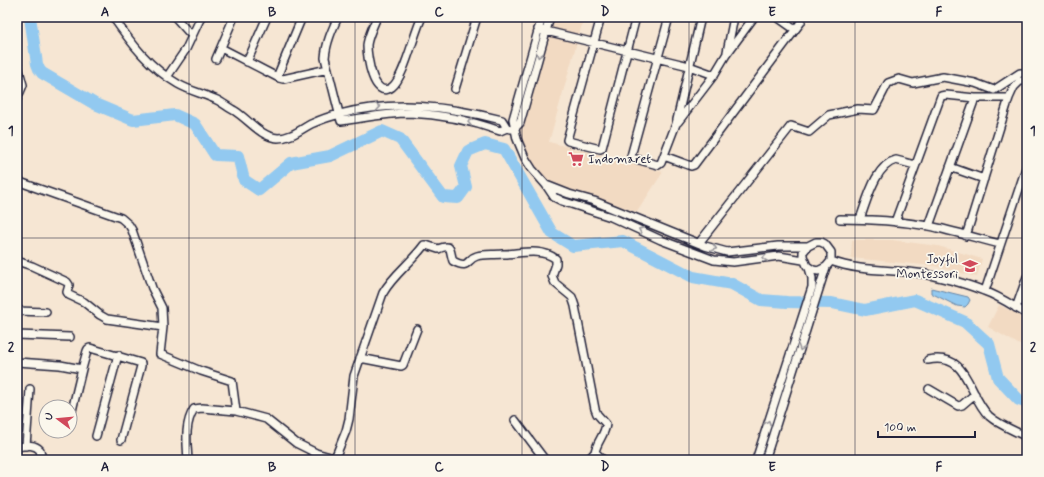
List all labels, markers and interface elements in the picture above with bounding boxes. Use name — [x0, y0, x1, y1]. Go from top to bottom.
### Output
text: A — [101, 4, 109, 21]
text: B — [268, 4, 277, 21]
text: C — [434, 4, 444, 21]
text: D — [601, 4, 610, 21]
text: E — [768, 4, 776, 21]
text: F — [936, 4, 943, 21]
one-way arrow — [535, 51, 544, 58]
one-way arrow — [375, 103, 381, 112]
one-way arrow — [466, 119, 473, 127]
text: 1 — [8, 123, 14, 140]
text: 1 — [1030, 123, 1036, 140]
supermarket icon: Indomaret — [567, 150, 585, 168]
place label: Indomaret — [588, 151, 651, 168]
one-way arrow — [637, 227, 644, 235]
one-way arrow — [710, 243, 717, 252]
place label: Joyful Montessori — [896, 251, 958, 283]
one-way arrow — [762, 253, 768, 262]
school or university icon: Joyful Montessori — [961, 257, 979, 275]
text: 2 — [8, 339, 15, 356]
text: 2 — [1030, 339, 1037, 356]
one-way arrow — [797, 345, 806, 352]
north arrow — [38, 399, 78, 439]
text: U — [42, 411, 57, 422]
scale bar — [878, 413, 975, 439]
one-way arrow — [763, 420, 771, 427]
text: 100 m — [884, 420, 916, 436]
text: A — [101, 459, 109, 476]
text: B — [268, 459, 277, 476]
text: C — [434, 459, 444, 476]
text: D — [601, 459, 610, 476]
text: E — [768, 459, 776, 476]
text: F — [936, 459, 943, 476]

